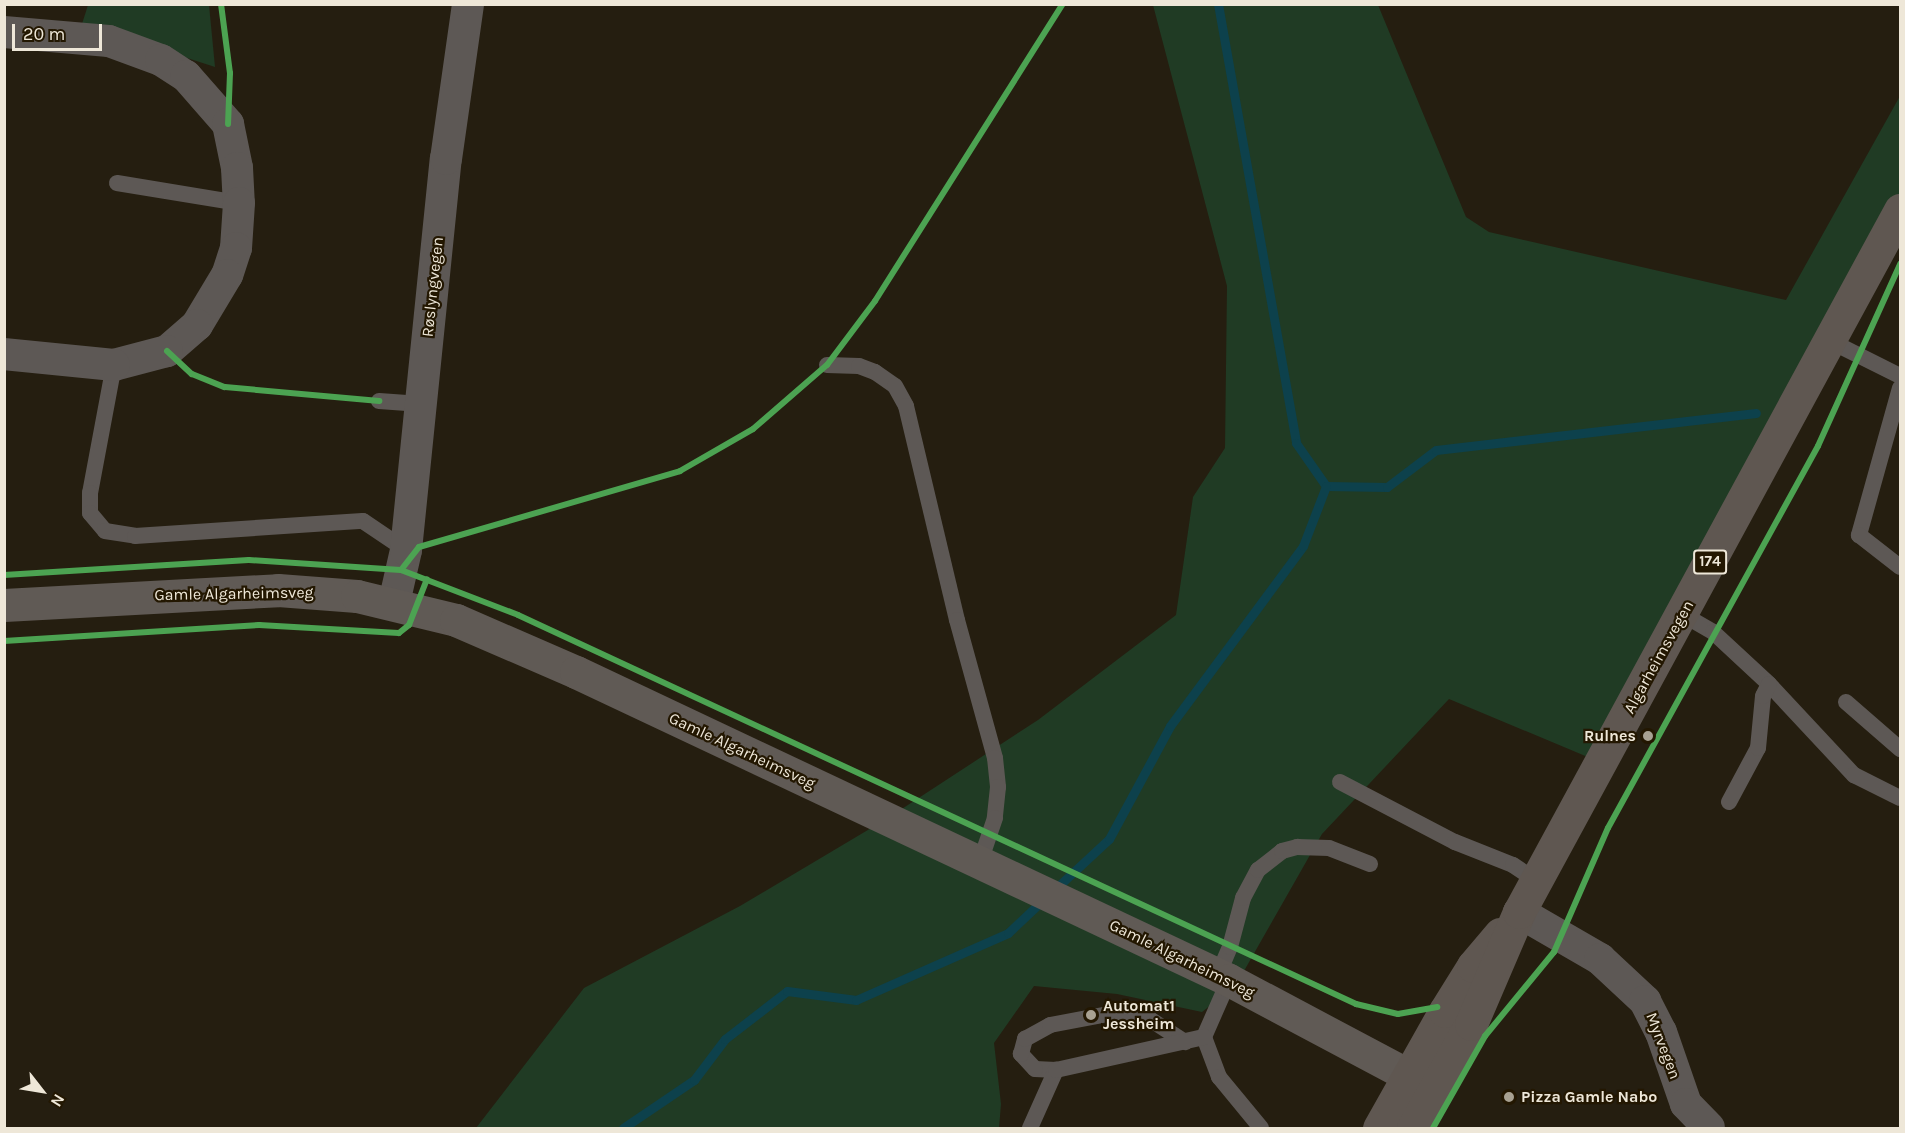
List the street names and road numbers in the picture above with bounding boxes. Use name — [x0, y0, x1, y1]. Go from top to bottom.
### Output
street label: Røslyngvegen — [418, 236, 448, 338]
road number: 174 — [1692, 550, 1728, 574]
street label: Gamle Algarheimsveg — [154, 583, 314, 605]
street label: Algarheimsvegen — [1620, 597, 1698, 717]
street label: Gamle Algarheimsveg — [666, 709, 818, 793]
street label: Gamle Algarheimsveg — [1106, 915, 1258, 1003]
street label: Myrvegen — [1642, 1010, 1684, 1082]

